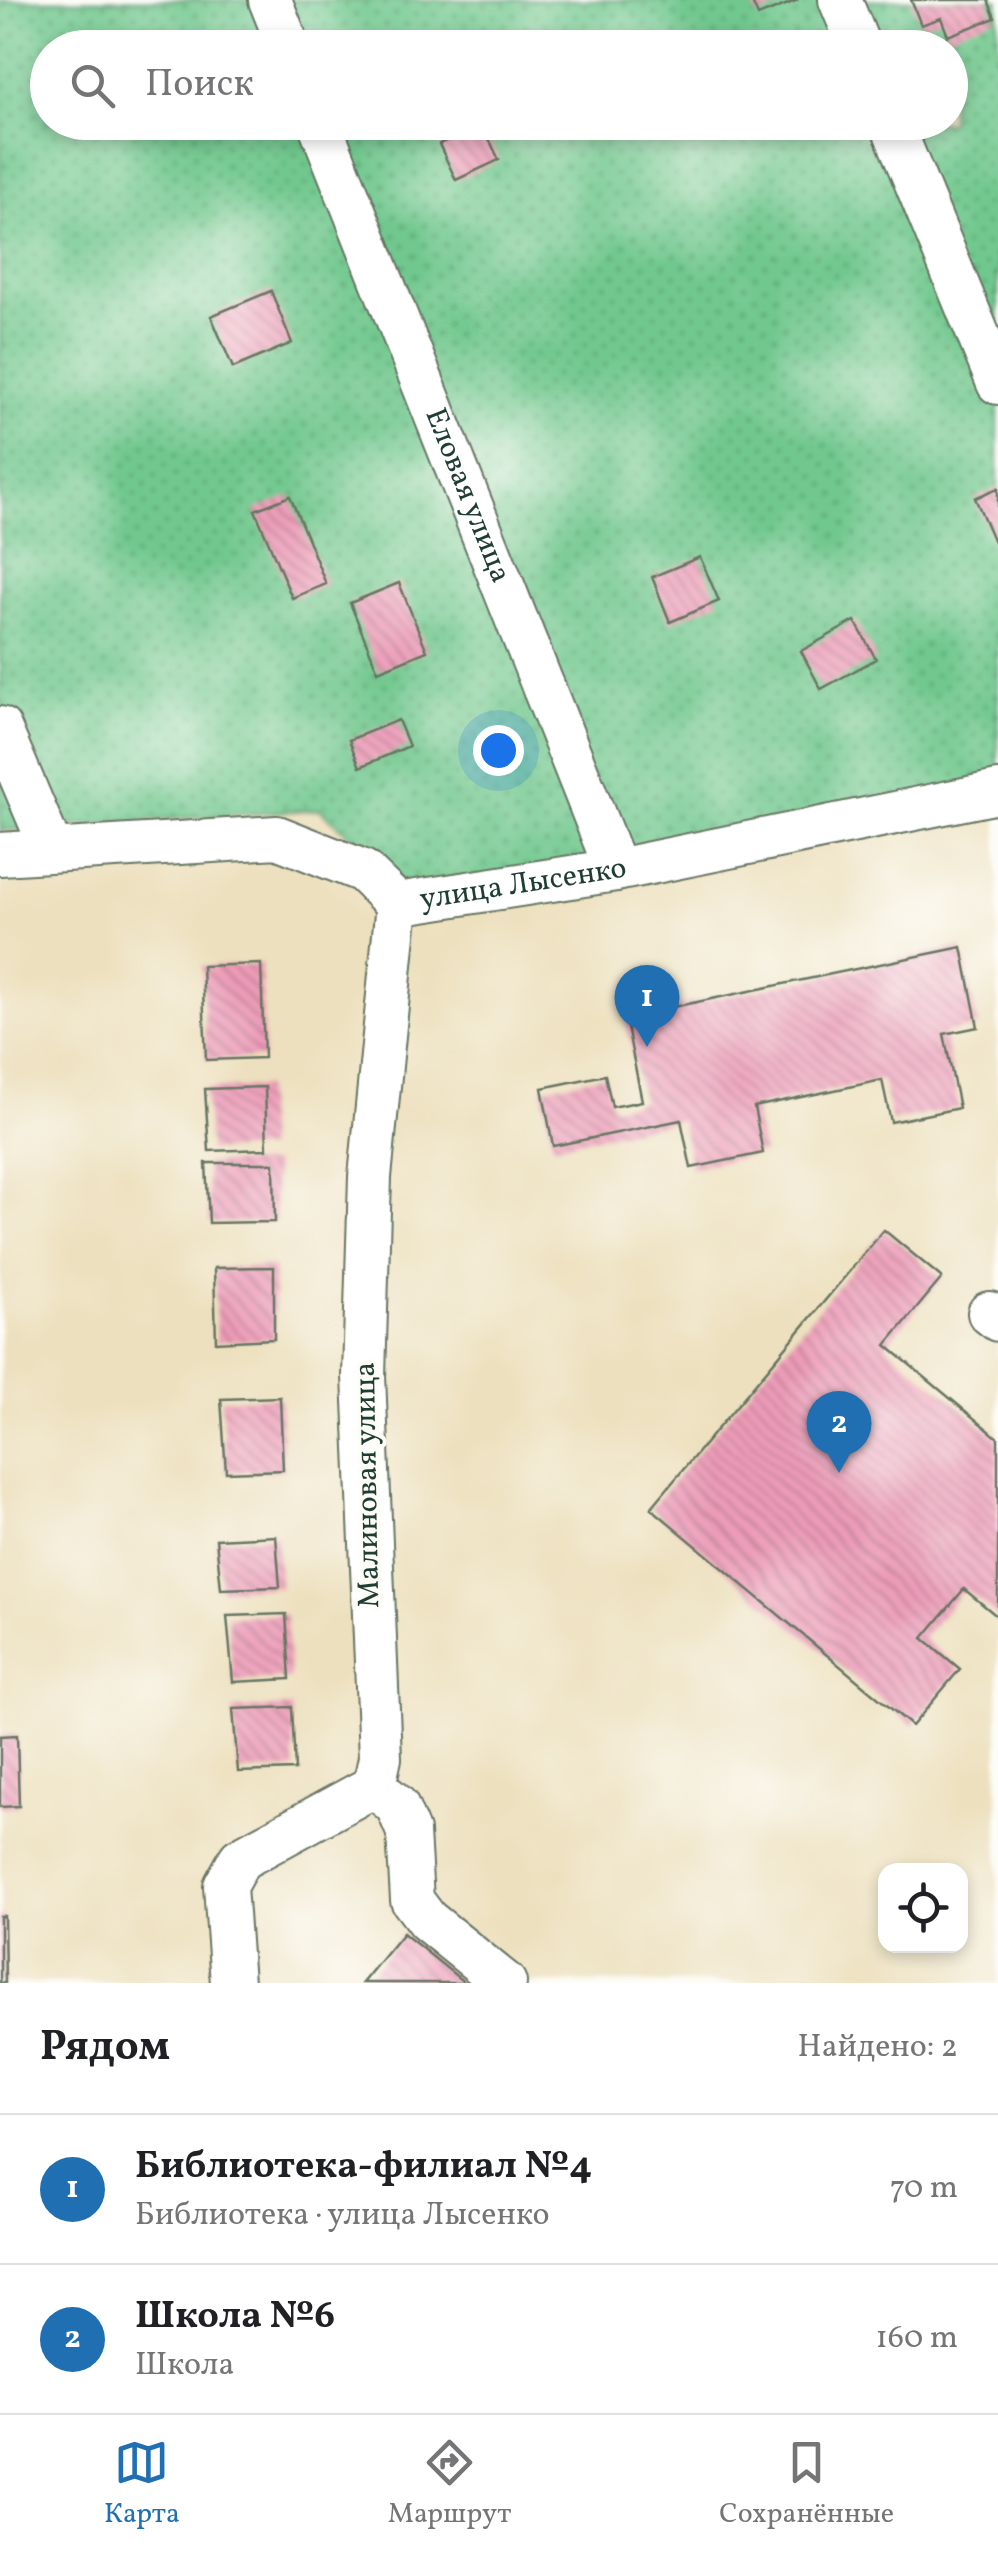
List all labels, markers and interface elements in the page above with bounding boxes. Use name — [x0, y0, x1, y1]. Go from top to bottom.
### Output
search box — [30, 30, 968, 140]
icon: search — [65, 58, 120, 113]
text: Поиск — [145, 59, 254, 112]
street label: Еловая улица — [414, 402, 521, 589]
your location — [473, 725, 524, 776]
street label: улица Лысенко — [417, 847, 630, 921]
pin: 1 — [614, 964, 680, 1047]
street label: Малиновая улица — [345, 1362, 391, 1608]
pin: 2 — [806, 1390, 872, 1473]
map controls — [878, 1863, 968, 1953]
button: locate — [878, 1863, 968, 1953]
text: Рядом — [40, 2019, 170, 2078]
text: Найдено: 2 — [798, 2026, 958, 2070]
text: Библиотека-филиал №4 — [135, 2141, 592, 2194]
text: 1 — [66, 2167, 79, 2211]
text: 70 m — [890, 2167, 958, 2211]
text: Библиотека · улица Лысенко — [135, 2194, 550, 2238]
text: Школа №6 — [135, 2291, 335, 2344]
text: 2 — [64, 2317, 81, 2361]
text: 160 m — [875, 2317, 958, 2361]
text: Школа — [135, 2344, 234, 2388]
tab: Карта — [104, 2435, 180, 2534]
tab: Маршрут — [388, 2435, 511, 2534]
tab: Сохранённые — [719, 2435, 894, 2534]

